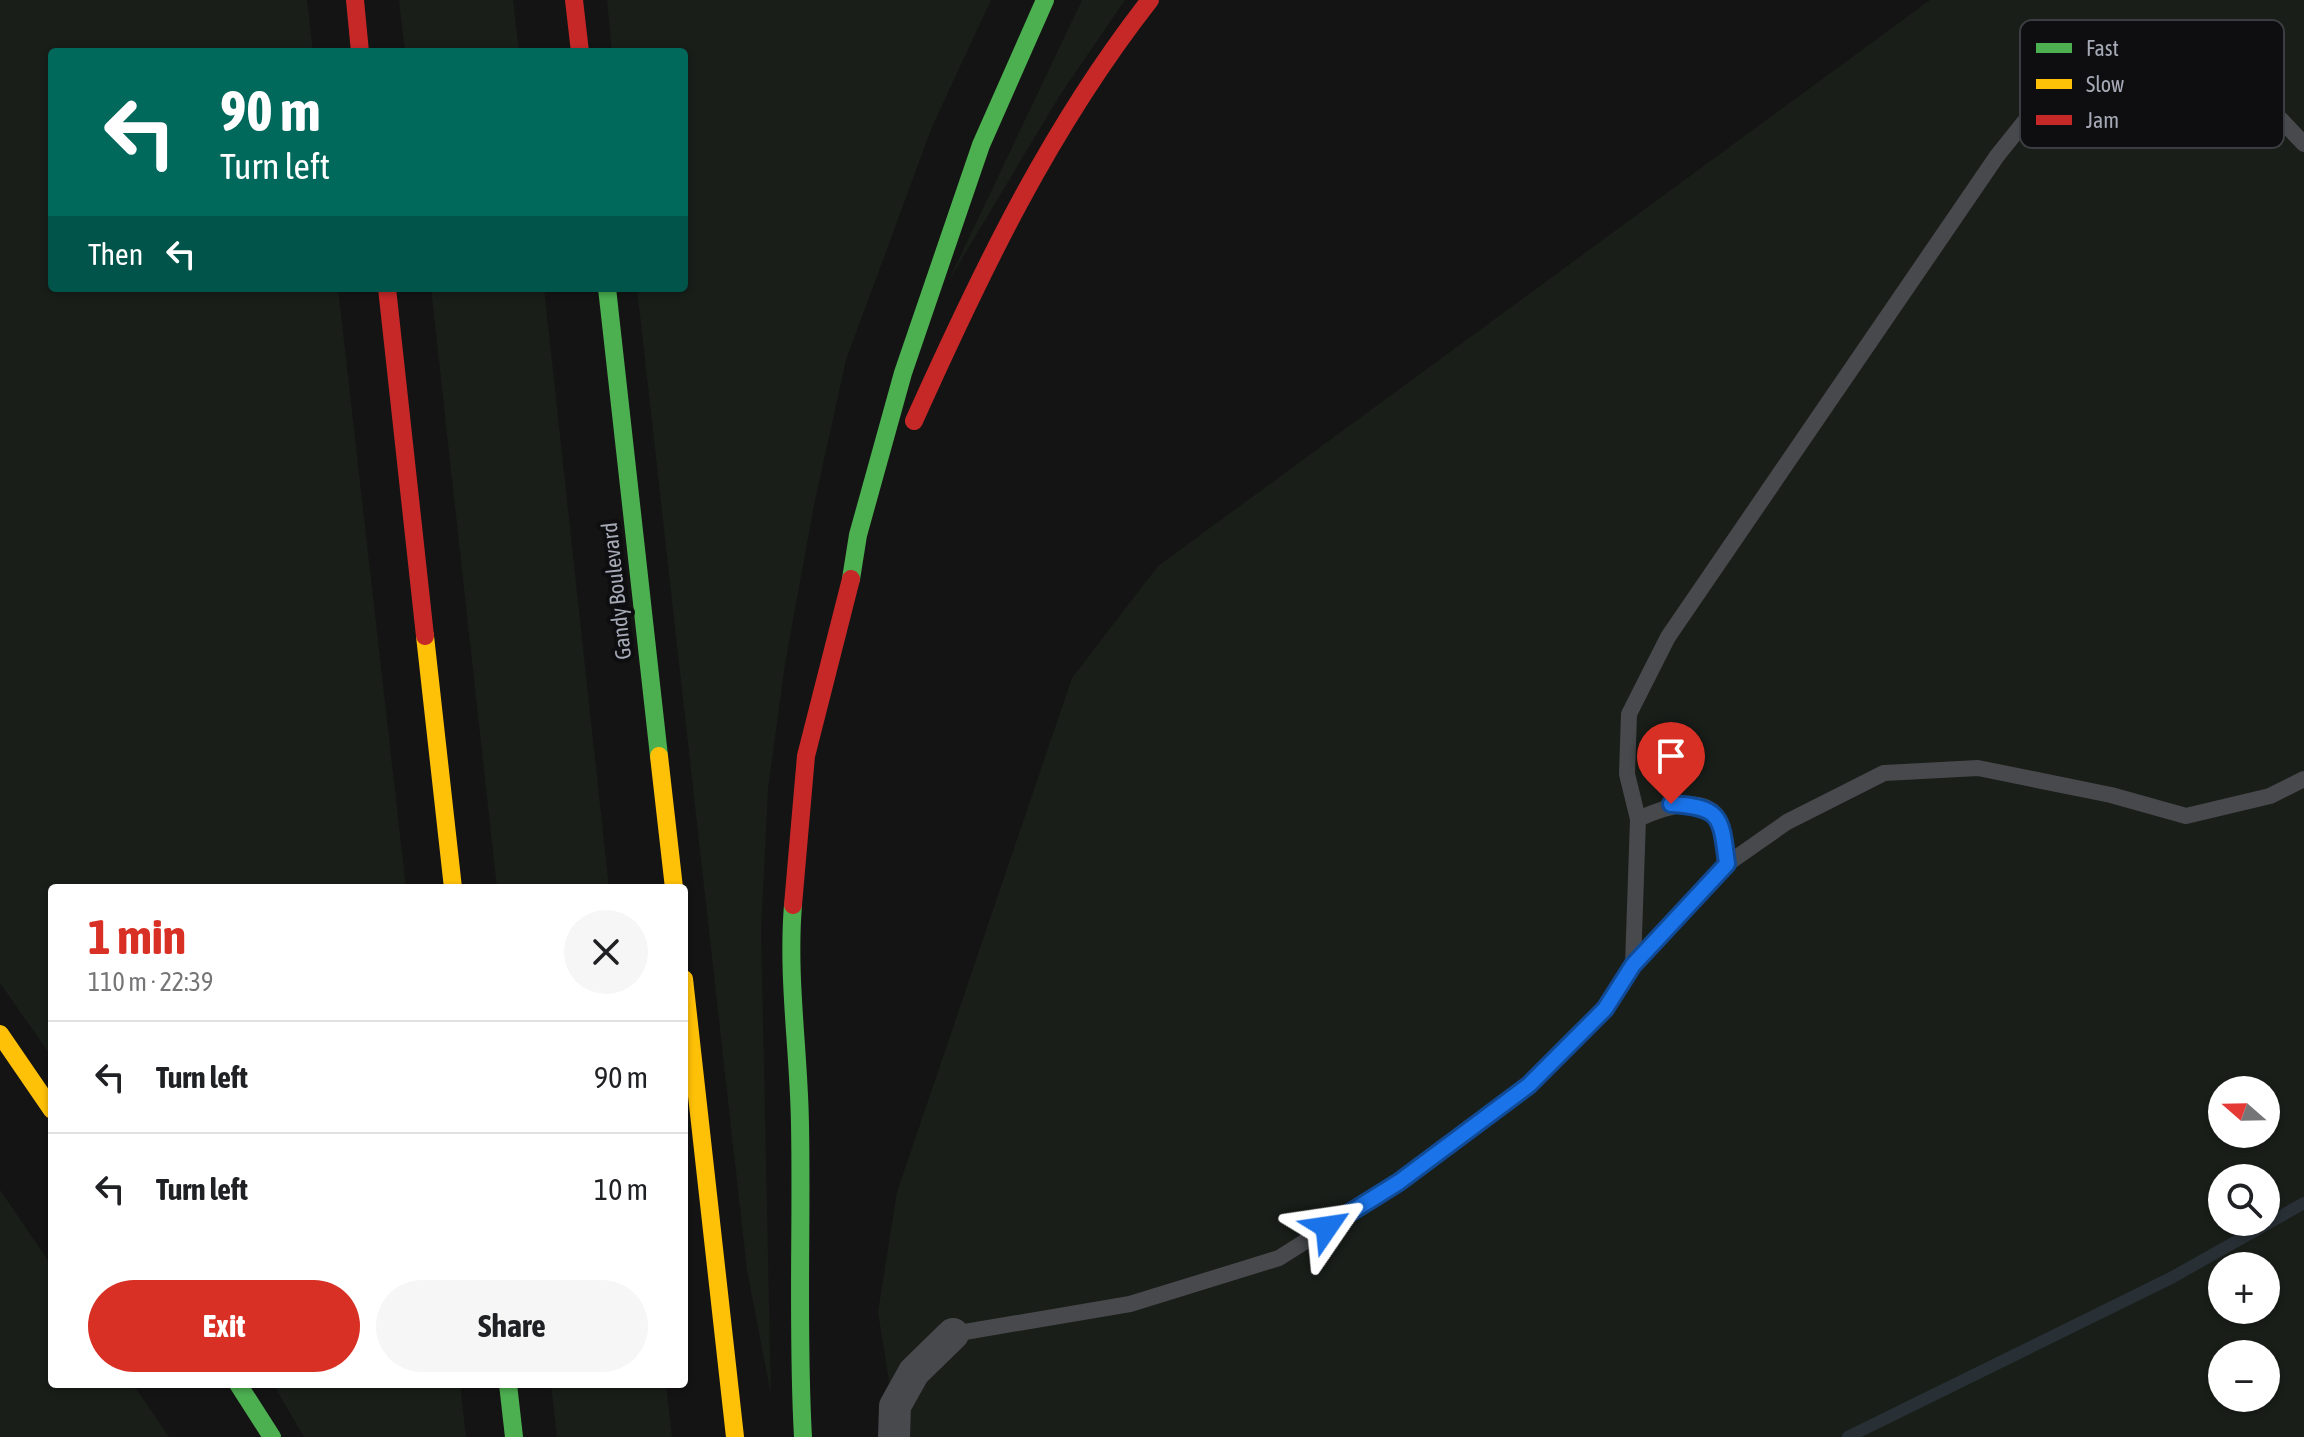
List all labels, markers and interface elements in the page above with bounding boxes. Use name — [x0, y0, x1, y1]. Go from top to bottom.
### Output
legend — [2020, 20, 2284, 148]
text: Fast — [2086, 35, 2119, 61]
text: Slow — [2086, 71, 2124, 97]
text: 90 m — [220, 79, 321, 143]
icon: left — [88, 80, 192, 184]
text: Jam — [2086, 107, 2119, 133]
text: Turn left — [220, 145, 330, 187]
icon: left — [159, 232, 203, 276]
text: Then — [88, 237, 143, 271]
street label: Gandy Boulevard — [596, 521, 636, 661]
pin — [1637, 722, 1705, 804]
icon: arrive — [1649, 734, 1693, 778]
text: 1 min — [88, 909, 186, 964]
button: close — [564, 910, 648, 994]
text: 110 m · 22:39 — [88, 967, 213, 997]
icon: left — [88, 1055, 132, 1099]
text: Turn left — [156, 1060, 248, 1094]
text: 90 m — [594, 1060, 648, 1094]
north arrow — [2208, 1076, 2280, 1148]
map controls — [2208, 1076, 2280, 1412]
button: search — [2208, 1164, 2280, 1236]
icon: left — [88, 1167, 132, 1211]
text: Turn left — [156, 1172, 248, 1206]
text: 10 m — [594, 1172, 648, 1206]
position arrow — [1285, 1185, 1369, 1269]
button: + — [2208, 1252, 2280, 1324]
button: Exit — [88, 1280, 360, 1372]
button: Share — [376, 1280, 648, 1372]
button: − — [2208, 1340, 2280, 1412]

